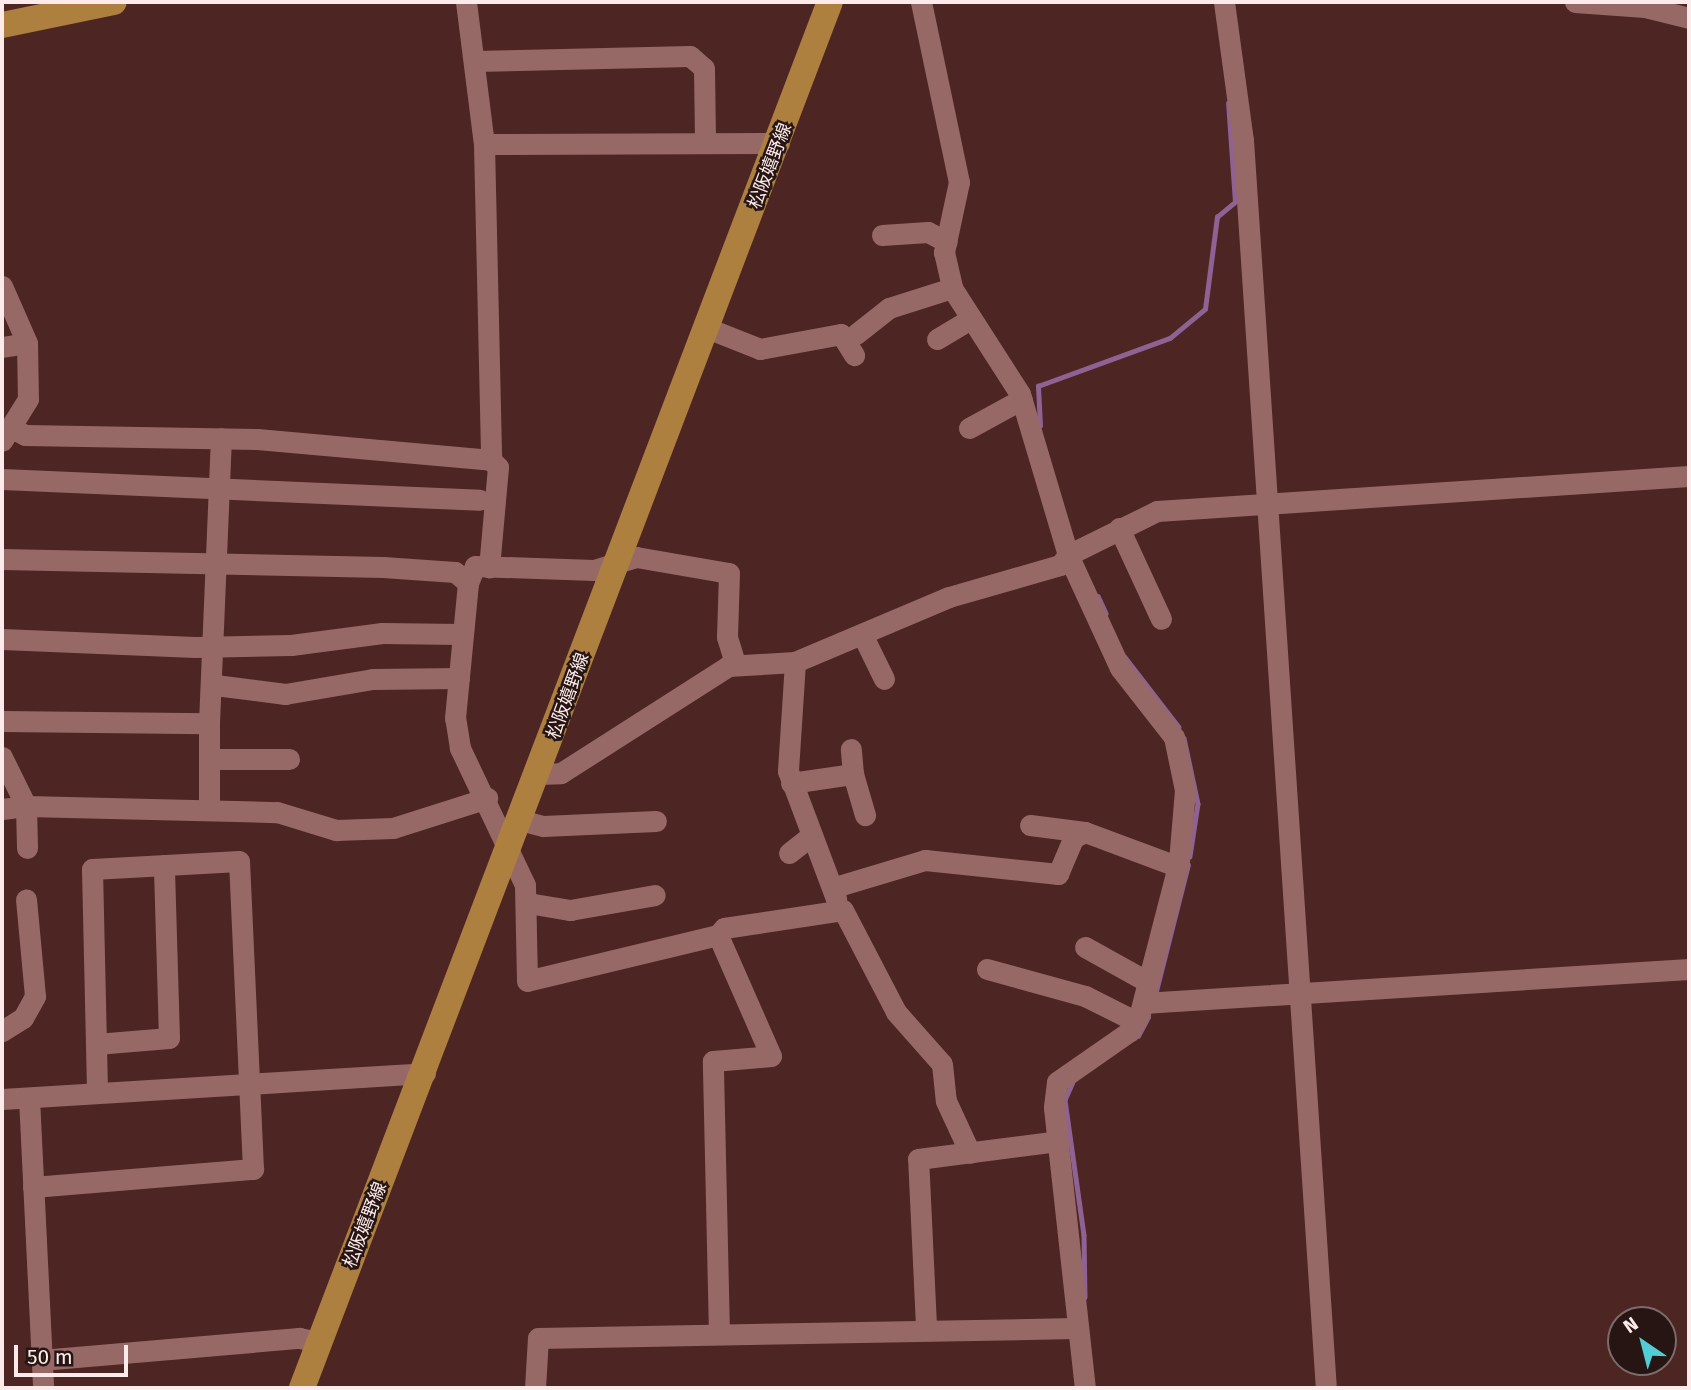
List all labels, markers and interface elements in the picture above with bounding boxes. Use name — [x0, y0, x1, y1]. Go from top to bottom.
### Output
street label: 松阪嬉野線 — [744, 120, 796, 212]
street label: 松阪嬉野線 — [542, 650, 594, 742]
street label: 松阪嬉野線 — [339, 1179, 391, 1271]
north arrow — [1607, 1306, 1677, 1376]
text: N — [1619, 1312, 1643, 1338]
scale bar — [18, 1330, 131, 1374]
text: 50 m — [27, 1344, 73, 1370]

